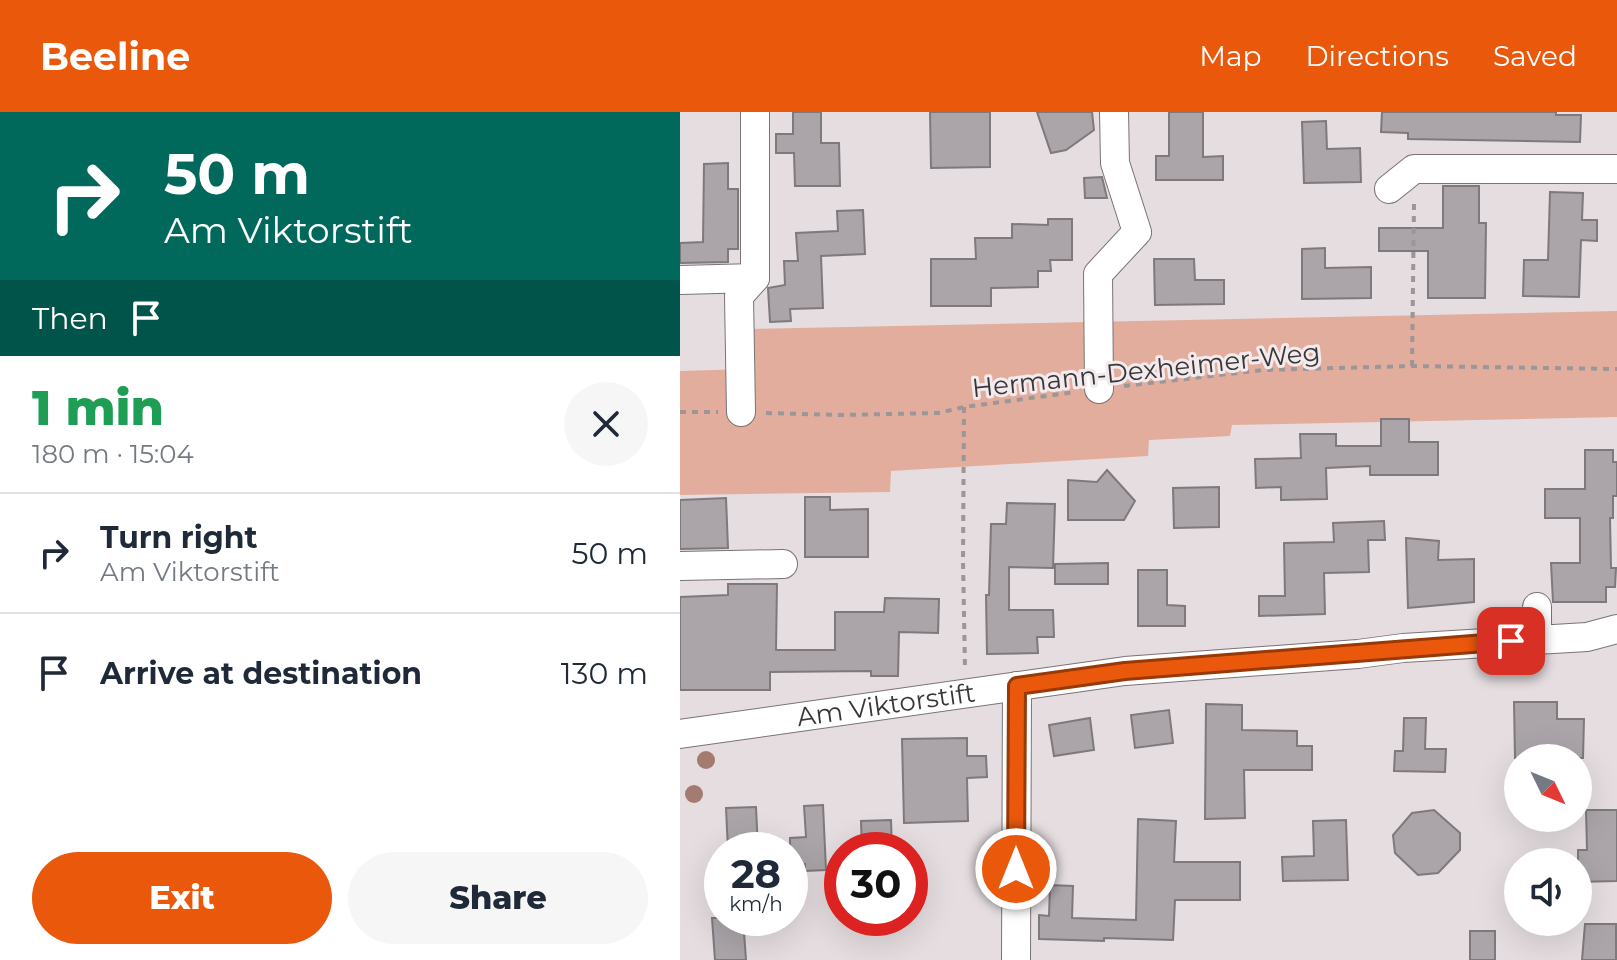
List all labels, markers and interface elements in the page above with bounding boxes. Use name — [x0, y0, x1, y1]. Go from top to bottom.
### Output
text: Beeline — [40, 33, 190, 80]
text: Map — [1199, 39, 1261, 73]
text: Directions — [1305, 39, 1449, 73]
text: Saved — [1493, 39, 1577, 73]
text: 50 m — [164, 140, 310, 208]
icon: right — [32, 144, 136, 248]
text: Am Viktorstift — [164, 208, 413, 252]
icon: arrive — [124, 296, 168, 340]
text: Then — [32, 300, 108, 337]
street label: Hermann-Dexheimer-Weg — [970, 336, 1322, 404]
text: 1 min — [32, 379, 164, 437]
button: close — [564, 382, 648, 466]
text: 180 m · 15:04 — [32, 438, 194, 470]
text: Turn right — [100, 519, 257, 556]
icon: right — [32, 531, 76, 575]
text: 50 m — [571, 535, 648, 572]
text: Am Viktorstift — [100, 556, 280, 588]
pin — [1477, 607, 1545, 675]
icon: arrive — [1489, 619, 1533, 663]
icon: arrive — [32, 651, 76, 695]
text: Arrive at destination — [100, 655, 422, 692]
text: 130 m — [561, 655, 648, 692]
street label: Am Viktorstift — [795, 676, 977, 733]
north arrow — [1504, 744, 1592, 832]
map controls — [1504, 744, 1592, 936]
position arrow — [974, 827, 1058, 911]
speed limit sign: 30 — [824, 832, 928, 936]
button: sound — [1504, 848, 1592, 936]
text: 28 — [731, 849, 781, 898]
button: Exit — [32, 852, 332, 944]
button: Share — [348, 852, 648, 944]
text: km/h — [729, 892, 783, 916]

